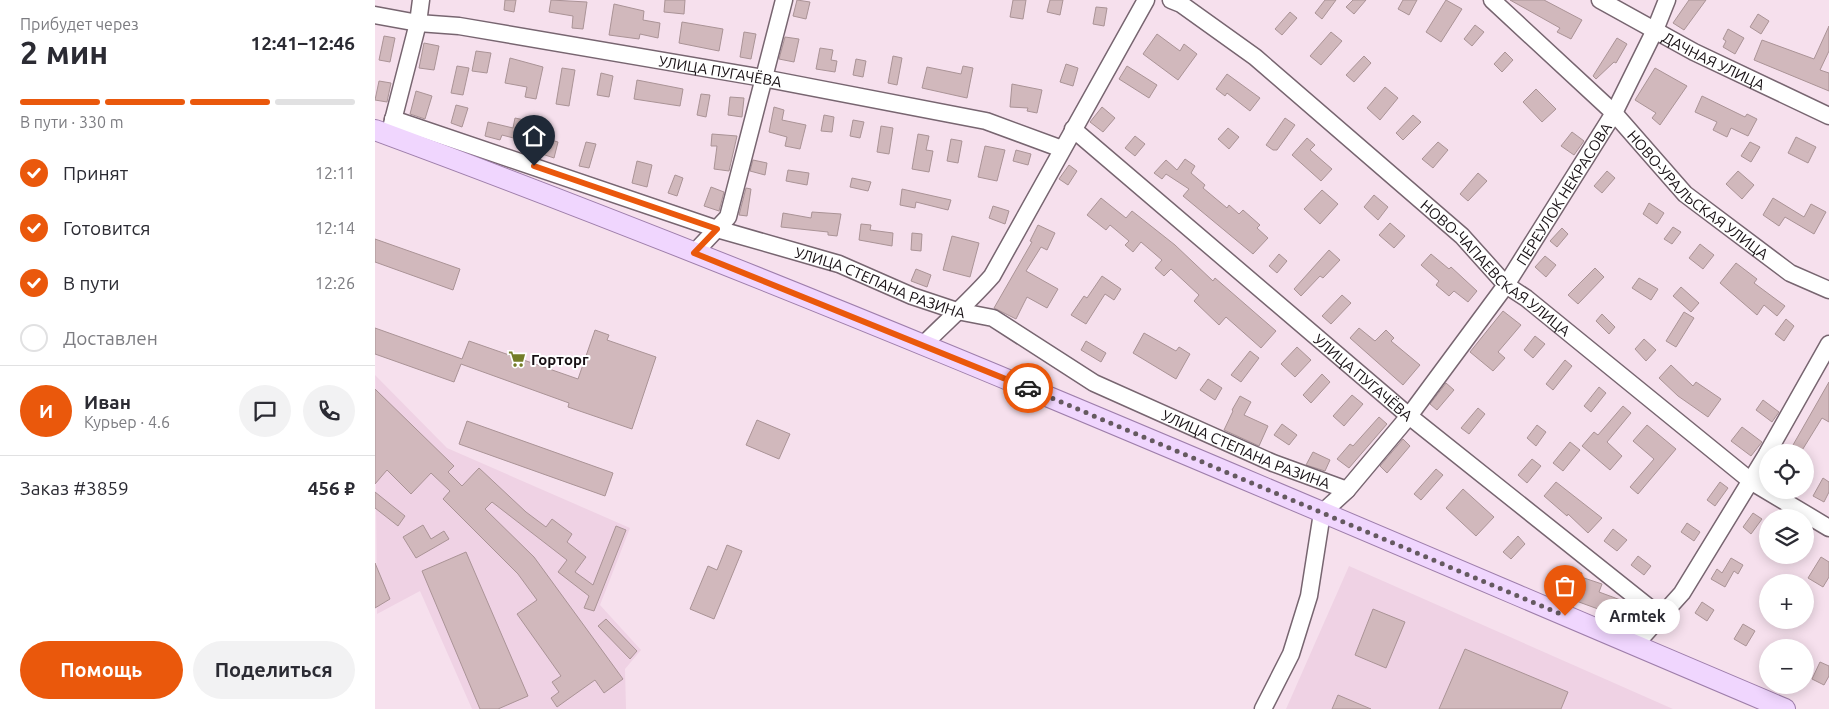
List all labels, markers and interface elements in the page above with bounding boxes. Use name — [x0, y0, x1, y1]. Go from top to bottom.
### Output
text: Прибудет через — [20, 15, 139, 33]
street label: ДАЧНАЯ УЛИЦА — [1660, 28, 1768, 93]
text: 12:41–12:46 — [250, 32, 355, 54]
text: 2 мин — [20, 34, 108, 70]
street label: УЛИЦА ПУГАЧЁВА — [657, 52, 784, 90]
text: В пути · 330 m — [20, 113, 123, 131]
pin — [513, 115, 555, 166]
street label: ПЕРЕУЛОК НЕКРАСОВА — [1512, 119, 1615, 268]
icon: home — [520, 122, 548, 150]
street label: НОВО-УРАЛЬСКАЯ УЛИЦА — [1624, 126, 1772, 263]
icon: check — [20, 159, 48, 187]
text: Принят — [63, 162, 128, 184]
text: 12:11 — [315, 164, 355, 182]
street label: НОВО-ЧАПАЕВСКАЯ УЛИЦА — [1418, 196, 1574, 339]
icon: check — [20, 214, 48, 242]
text: Готовится — [63, 217, 150, 239]
text: 12:14 — [315, 219, 355, 237]
street label: УЛИЦА СТЕПАНА РАЗИНА — [793, 243, 967, 321]
icon: check — [20, 269, 48, 297]
text: В пути — [63, 272, 120, 294]
text: 12:26 — [315, 274, 355, 292]
text: Доставлен — [63, 327, 158, 349]
street label: УЛИЦА ПУГАЧЁВА — [1311, 330, 1417, 424]
supermarket icon: Горторг — [507, 349, 527, 369]
place label: Горторг — [531, 351, 589, 368]
courier — [1003, 363, 1053, 413]
icon: car — [1014, 374, 1042, 402]
button: chat — [239, 385, 291, 437]
button: phone — [303, 385, 355, 437]
text: Иван — [84, 391, 131, 413]
text: И — [39, 400, 53, 422]
street label: УЛИЦА СТЕПАНА РАЗИНА — [1160, 406, 1333, 492]
text: Курьер · 4.6 — [84, 413, 170, 431]
map controls — [1759, 444, 1814, 694]
button: locate — [1759, 444, 1814, 499]
text: Заказ #3859 — [20, 477, 129, 499]
text: 456 ₽ — [308, 477, 355, 499]
button: layers — [1759, 509, 1814, 564]
pin — [1544, 565, 1586, 616]
icon: bag — [1551, 572, 1579, 600]
button: + — [1759, 574, 1814, 629]
callout: Armtek — [1595, 598, 1680, 634]
text: Armtek — [1609, 607, 1666, 625]
button: − — [1759, 639, 1814, 694]
button: Помощь — [20, 641, 183, 699]
button: Поделиться — [193, 641, 355, 699]

